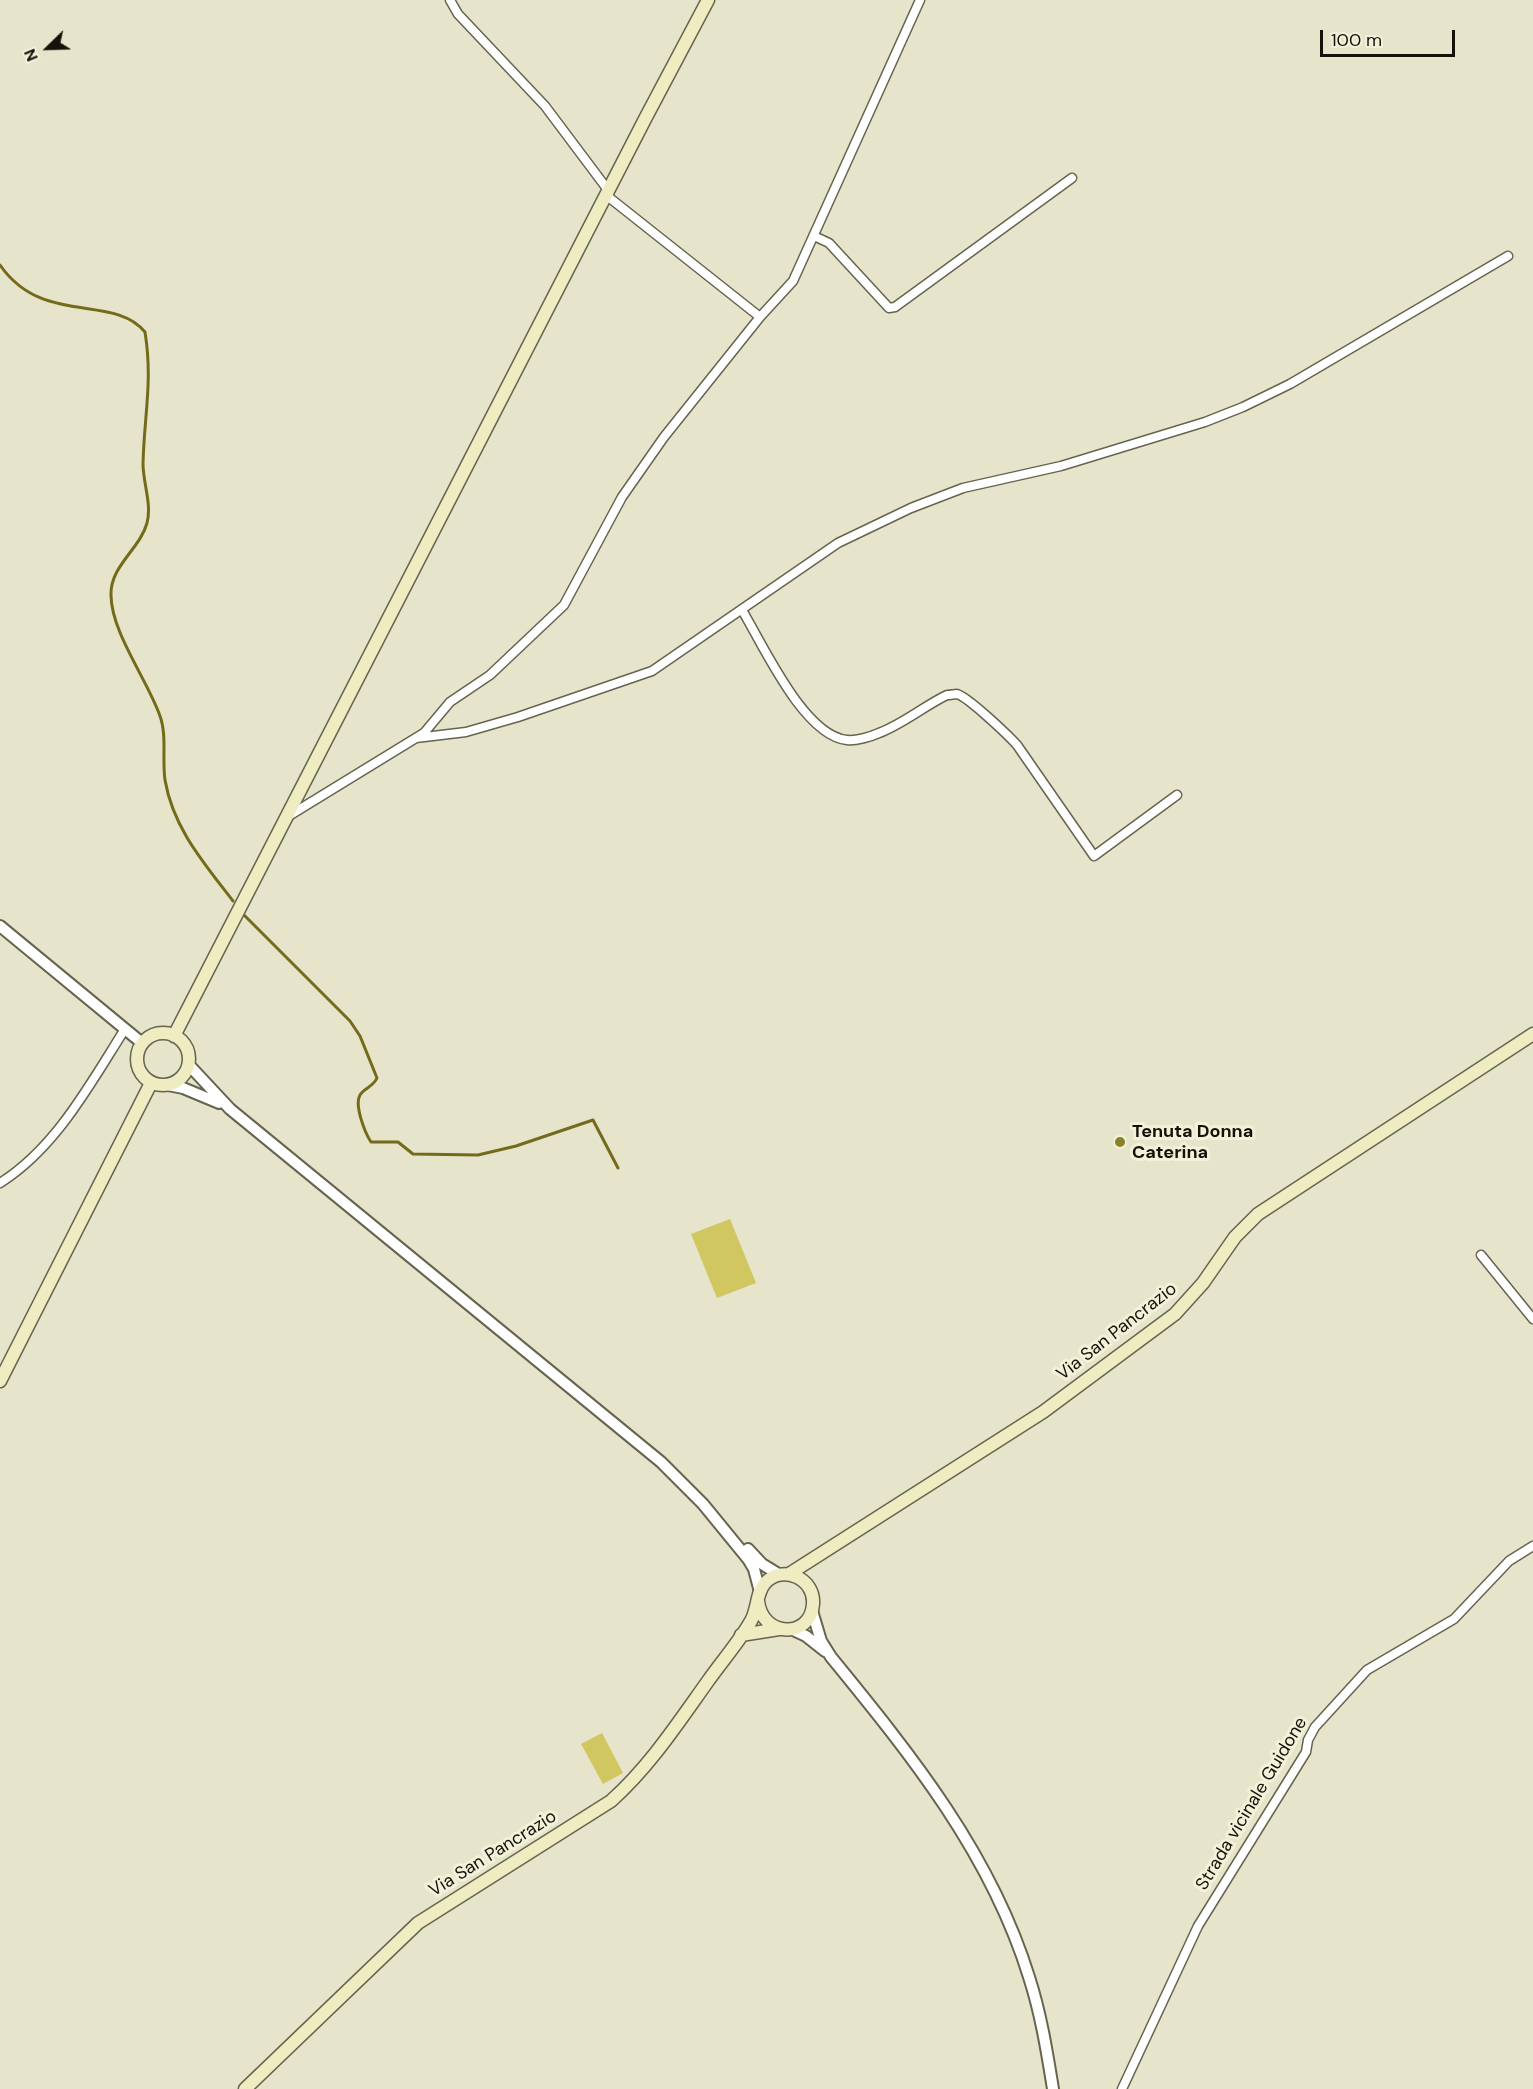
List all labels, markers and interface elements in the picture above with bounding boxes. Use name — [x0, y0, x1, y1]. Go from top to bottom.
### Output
north arrow — [18, 18, 78, 78]
scale bar — [1323, 18, 1458, 56]
text: 100 m — [1331, 28, 1382, 52]
text: N — [19, 46, 43, 65]
place label: Tenuta Donna Caterina — [1132, 1121, 1253, 1164]
marker: Tenuta Donna Caterina — [1113, 1135, 1127, 1149]
street label: Via San Pancrazio — [1053, 1278, 1181, 1386]
street label: Strada vicinale Guidone — [1192, 1714, 1312, 1894]
street label: Via San Pancrazio — [425, 1806, 561, 1902]

